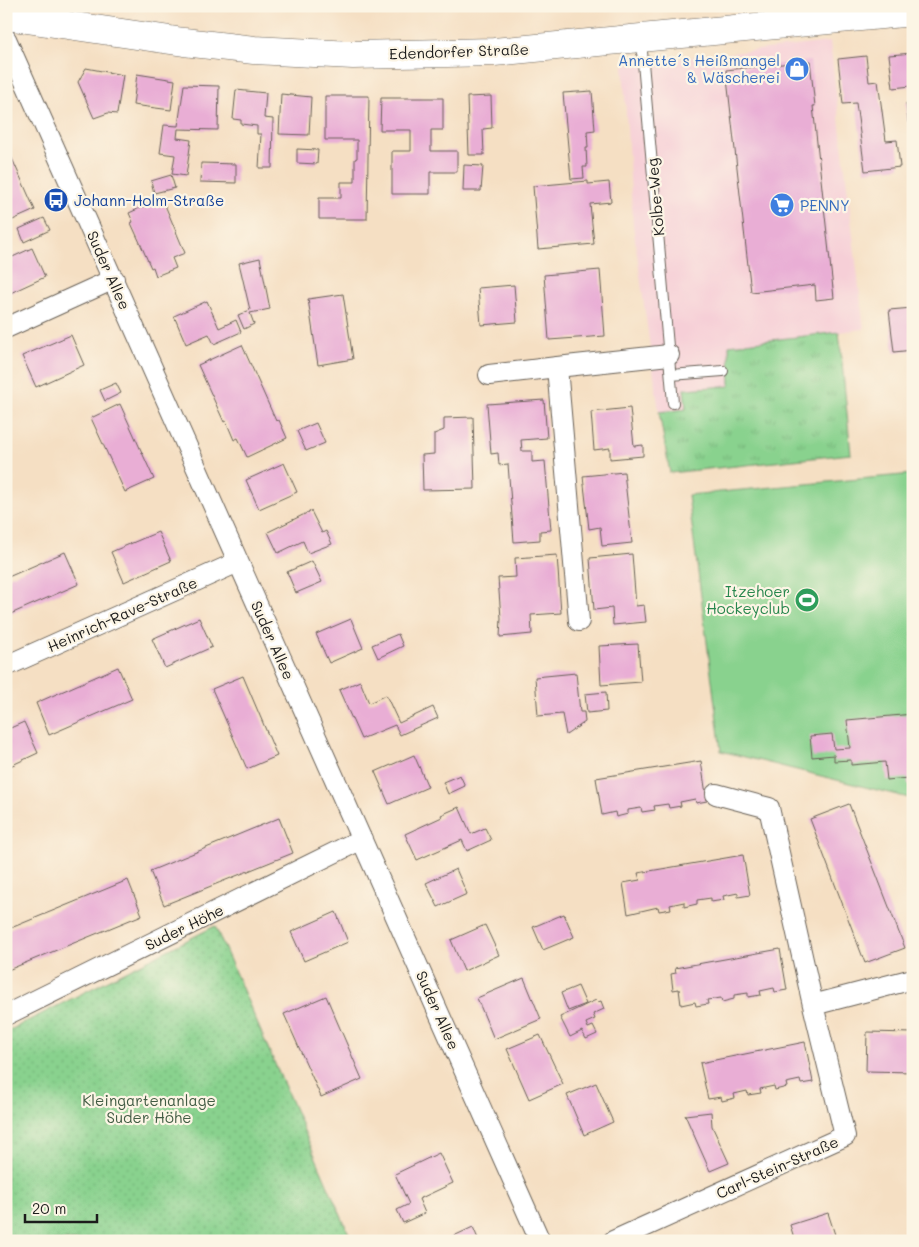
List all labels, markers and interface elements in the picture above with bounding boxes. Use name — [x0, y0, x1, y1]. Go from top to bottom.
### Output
street label: Edendorfer Straße — [389, 39, 529, 63]
place label: Annette´s Heißmangel & Wäscherei — [618, 50, 780, 87]
shop icon: Annette´s Heißmangel & Wäscherei — [784, 56, 810, 82]
street label: Kolbe-Weg — [642, 157, 668, 237]
bus stop icon: Johann-Holm-Straße — [43, 187, 69, 213]
place label: Johann-Holm-Straße — [74, 190, 224, 210]
supermarket icon: PENNY — [769, 192, 795, 218]
place label: PENNY — [800, 195, 850, 215]
street label: Suder Allee — [83, 227, 135, 313]
street label: Heinrich-Rave-Straße — [44, 572, 200, 656]
place label: Itzehoer Hockeyclub — [706, 581, 790, 618]
sports icon: Itzehoer Hockeyclub — [794, 587, 820, 613]
street label: Suder Allee — [247, 597, 299, 683]
street label: Suder Höhe — [141, 899, 227, 955]
street label: Suder Allee — [412, 967, 464, 1053]
park label: Kleingartenanlage Suder Höhe — [82, 1090, 216, 1127]
street label: Carl-Stein-Straße — [713, 1131, 841, 1203]
scale bar — [25, 1192, 98, 1224]
text: 20 m — [32, 1198, 66, 1218]

